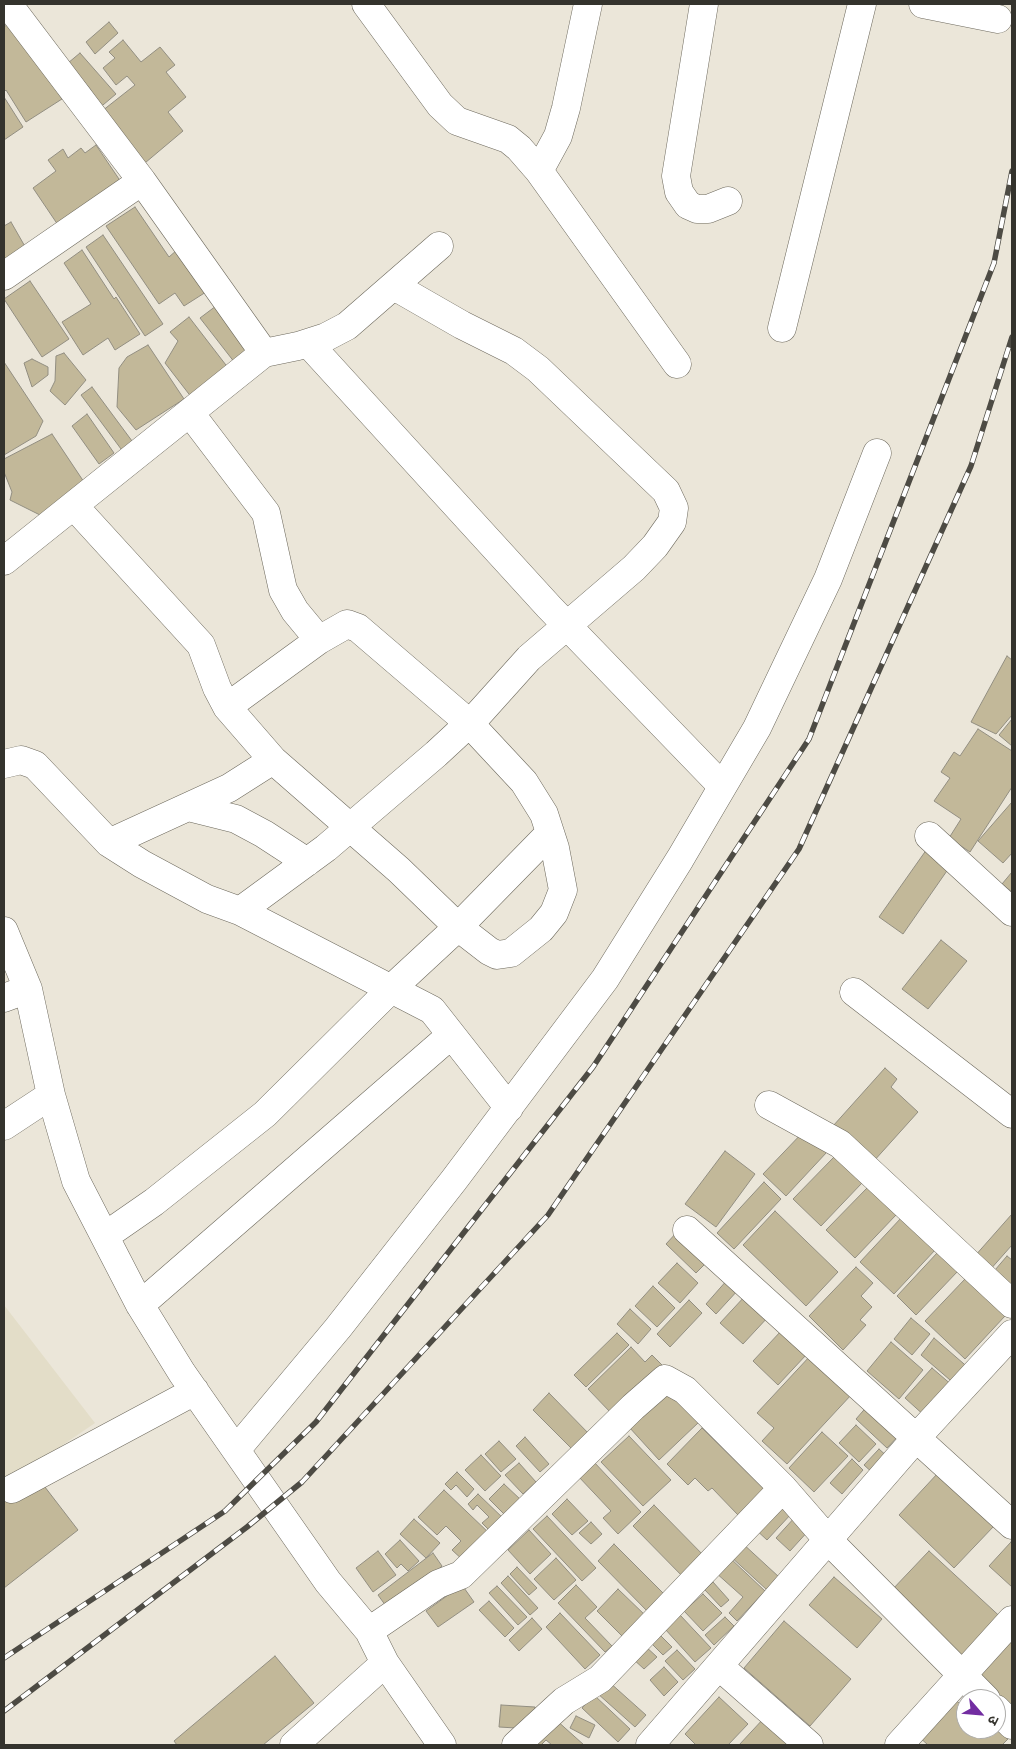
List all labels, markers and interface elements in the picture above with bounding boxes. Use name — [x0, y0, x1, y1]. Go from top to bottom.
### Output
north arrow — [956, 1689, 1006, 1739]
text: उ — [984, 1713, 1003, 1728]

